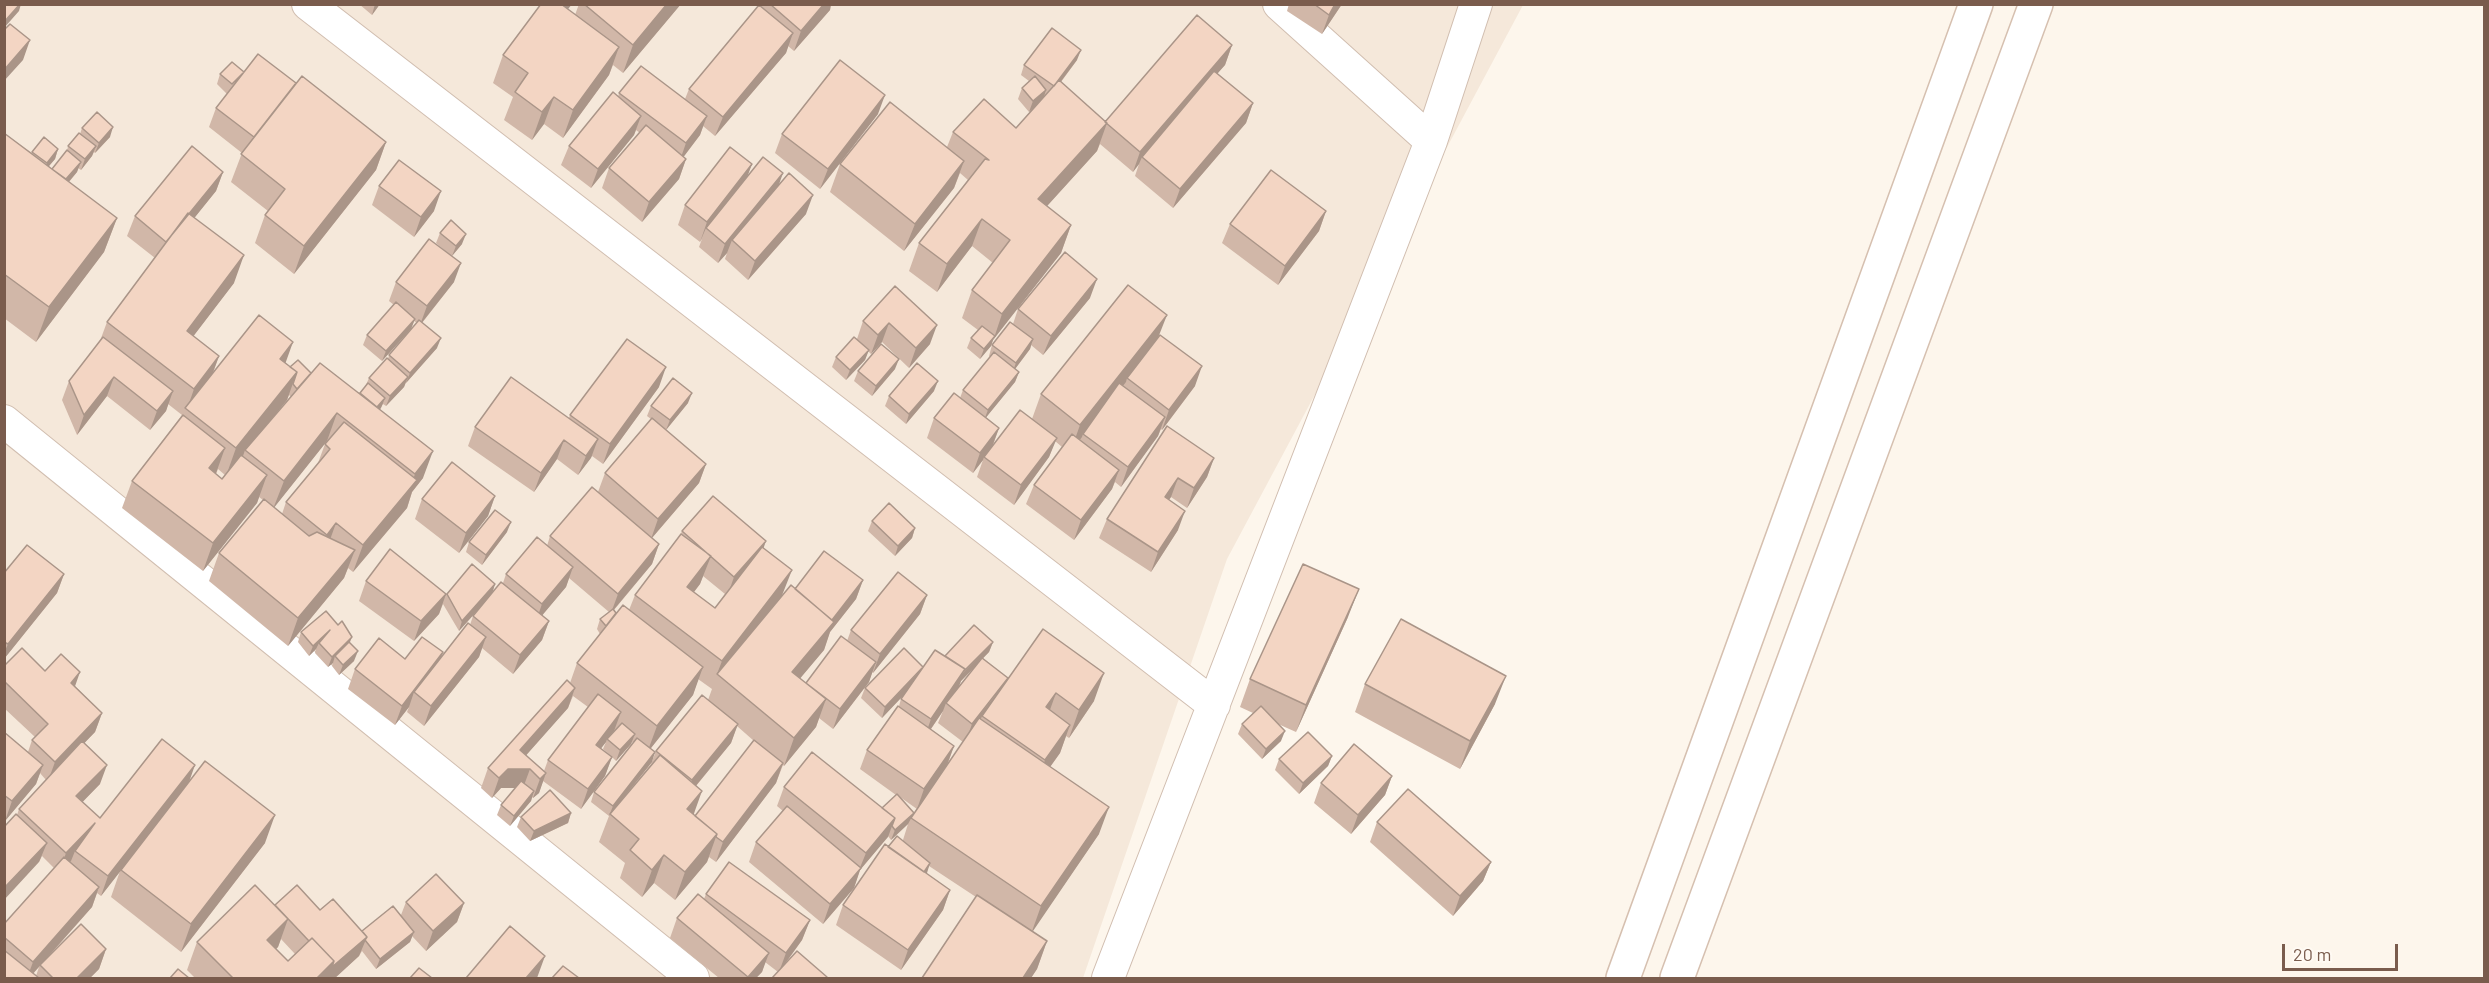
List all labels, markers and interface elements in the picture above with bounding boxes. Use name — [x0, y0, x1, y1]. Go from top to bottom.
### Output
scale bar — [2285, 932, 2400, 970]
text: 20 m — [2293, 943, 2331, 965]

